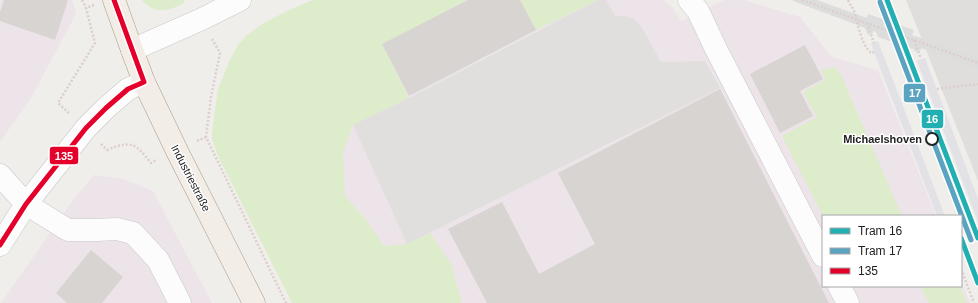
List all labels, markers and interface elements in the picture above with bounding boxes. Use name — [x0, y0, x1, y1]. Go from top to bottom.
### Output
line badge: 17 — [903, 83, 926, 103]
text: 17 — [909, 87, 921, 99]
line badge: 16 — [921, 109, 944, 129]
text: 16 — [926, 113, 938, 125]
marker: Michaelshoven — [925, 132, 939, 146]
place label: Michaelshoven — [843, 133, 922, 145]
street label: Industriestraße — [169, 143, 213, 213]
line badge: 135 — [49, 146, 79, 165]
text: 135 — [55, 150, 73, 162]
legend — [822, 215, 962, 287]
text: Tram 16 — [858, 224, 903, 238]
text: Tram 17 — [858, 244, 903, 258]
text: 135 — [858, 264, 878, 278]

